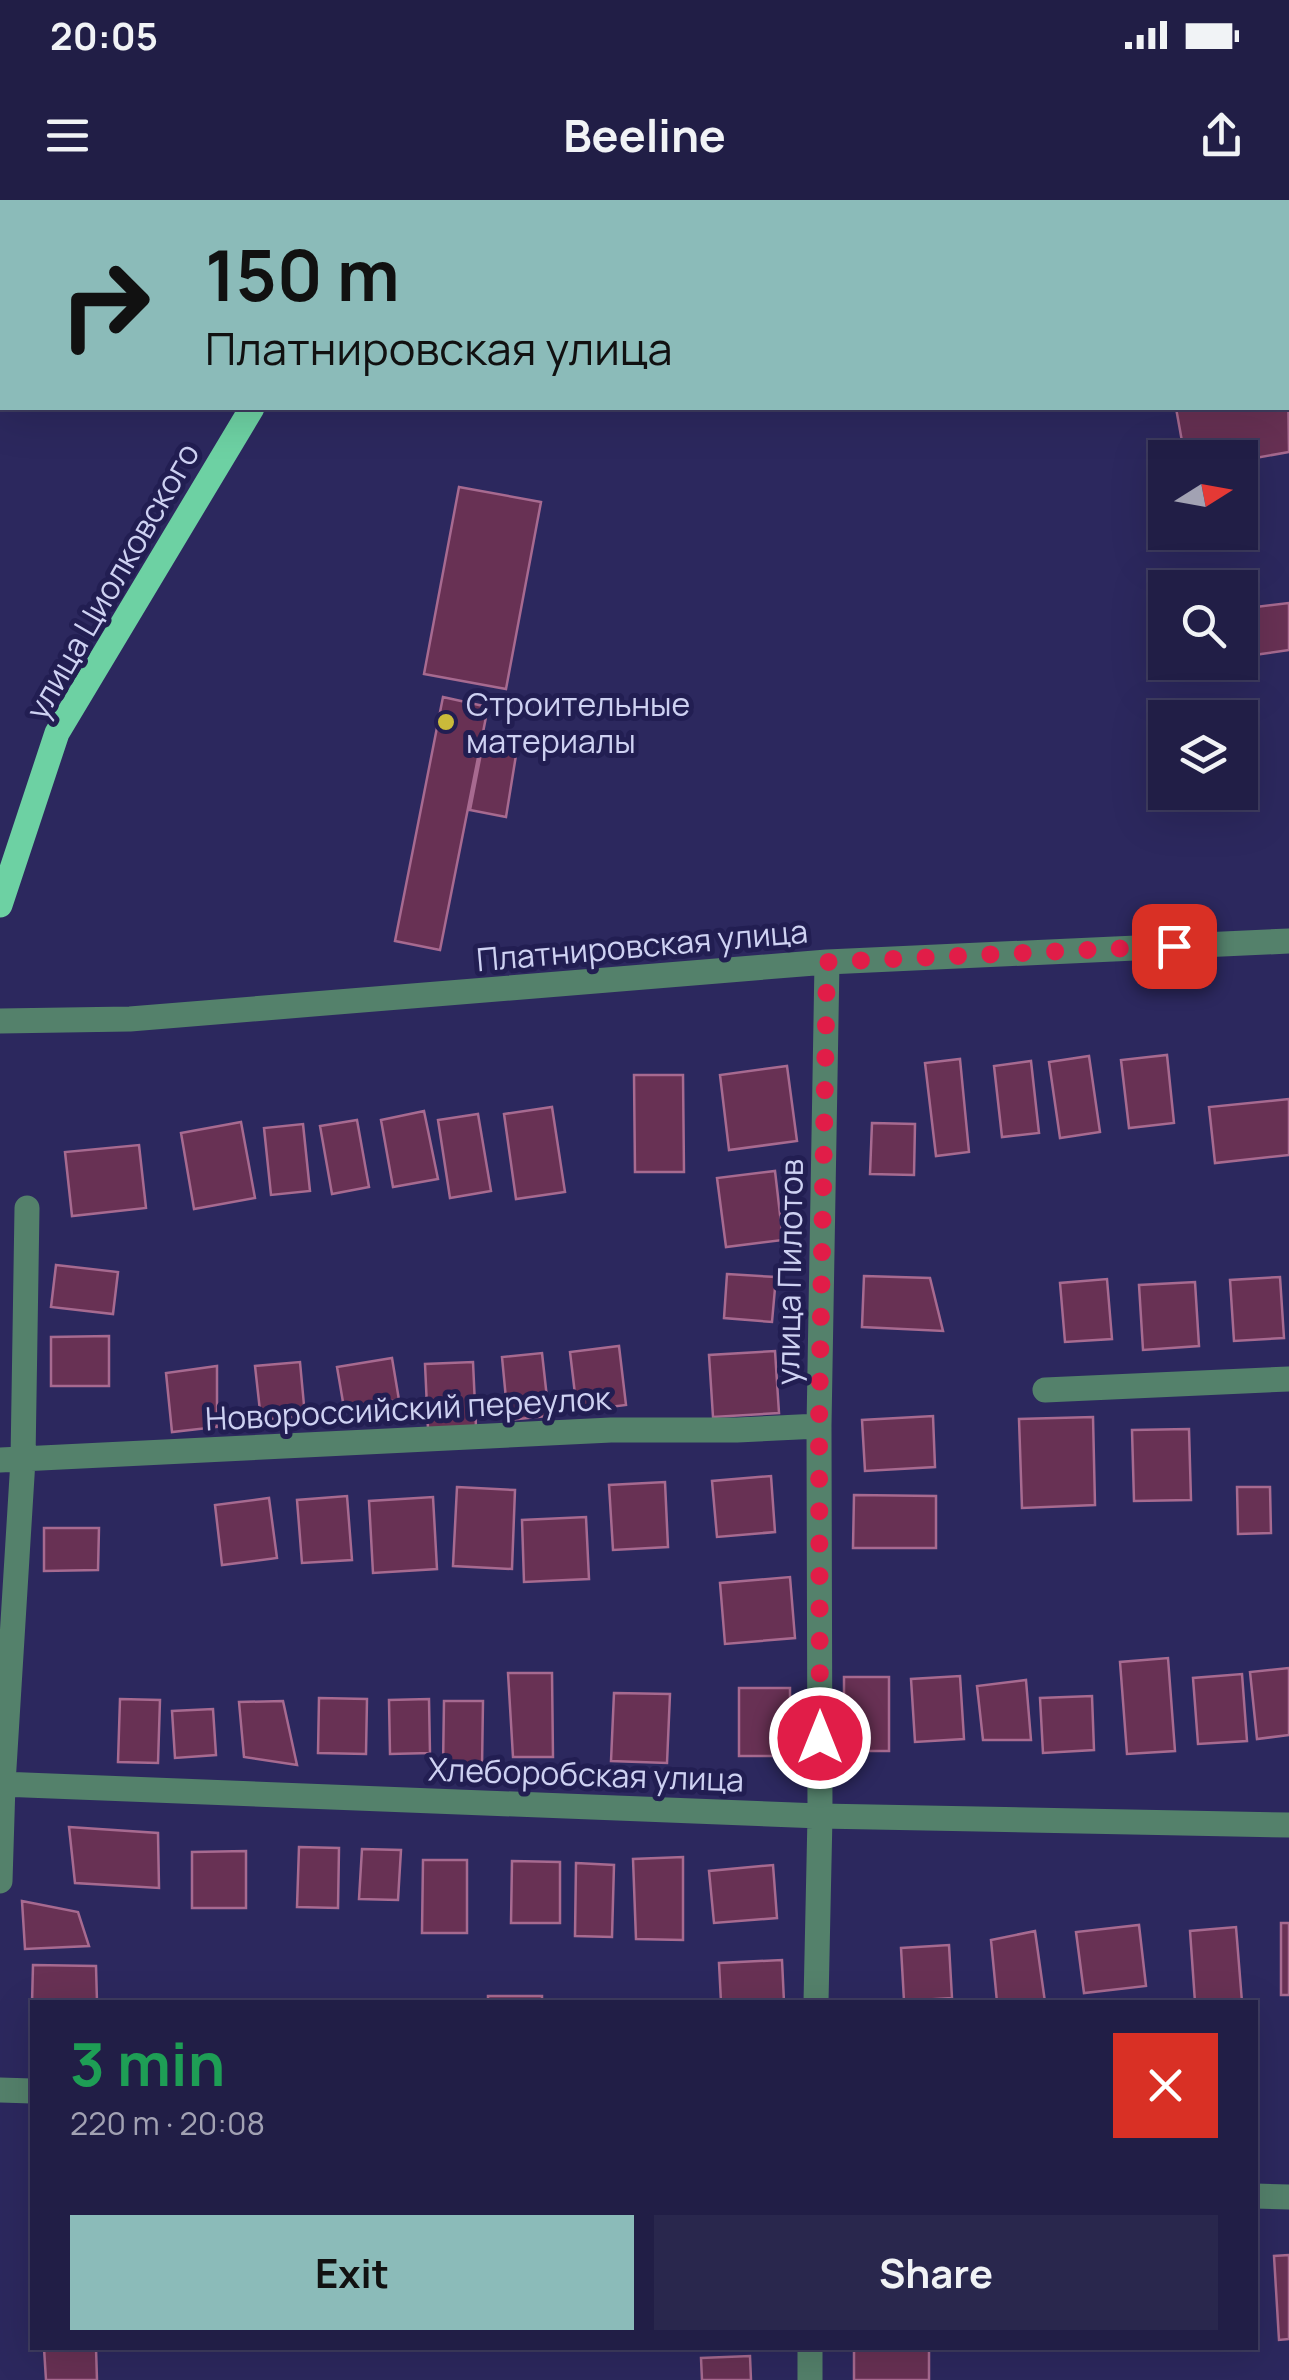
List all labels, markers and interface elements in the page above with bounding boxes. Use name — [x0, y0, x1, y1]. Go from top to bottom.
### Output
text: 20:05 — [50, 9, 158, 61]
text: Beeline — [563, 104, 726, 166]
icon: menu — [40, 108, 95, 163]
icon: share — [1194, 108, 1249, 163]
text: 150 m — [205, 226, 400, 322]
icon: right — [40, 240, 170, 370]
text: Платнировская улица — [205, 317, 673, 379]
street label: улица Циолковского — [15, 435, 209, 727]
north arrow — [1148, 440, 1258, 550]
map controls — [1148, 440, 1258, 810]
button: search — [1148, 570, 1258, 680]
place label: Строительные материалы — [466, 682, 690, 763]
button: layers — [1148, 700, 1258, 810]
marker: Строительные материалы — [435, 711, 457, 733]
pin — [1132, 904, 1217, 989]
street label: Платнировская улица — [474, 909, 810, 981]
icon: arrive — [1147, 919, 1202, 974]
street label: улица Пилотов — [765, 1159, 813, 1385]
street label: Новороссийский переулок — [204, 1375, 613, 1441]
position arrow — [768, 1686, 872, 1790]
street label: Хлеборобская улица — [427, 1747, 745, 1801]
text: 3 min — [70, 2022, 225, 2104]
button: close — [1113, 2033, 1218, 2138]
text: 220 m · 20:08 — [70, 2101, 265, 2145]
button: Exit — [70, 2215, 634, 2330]
button: Share — [654, 2215, 1218, 2330]

